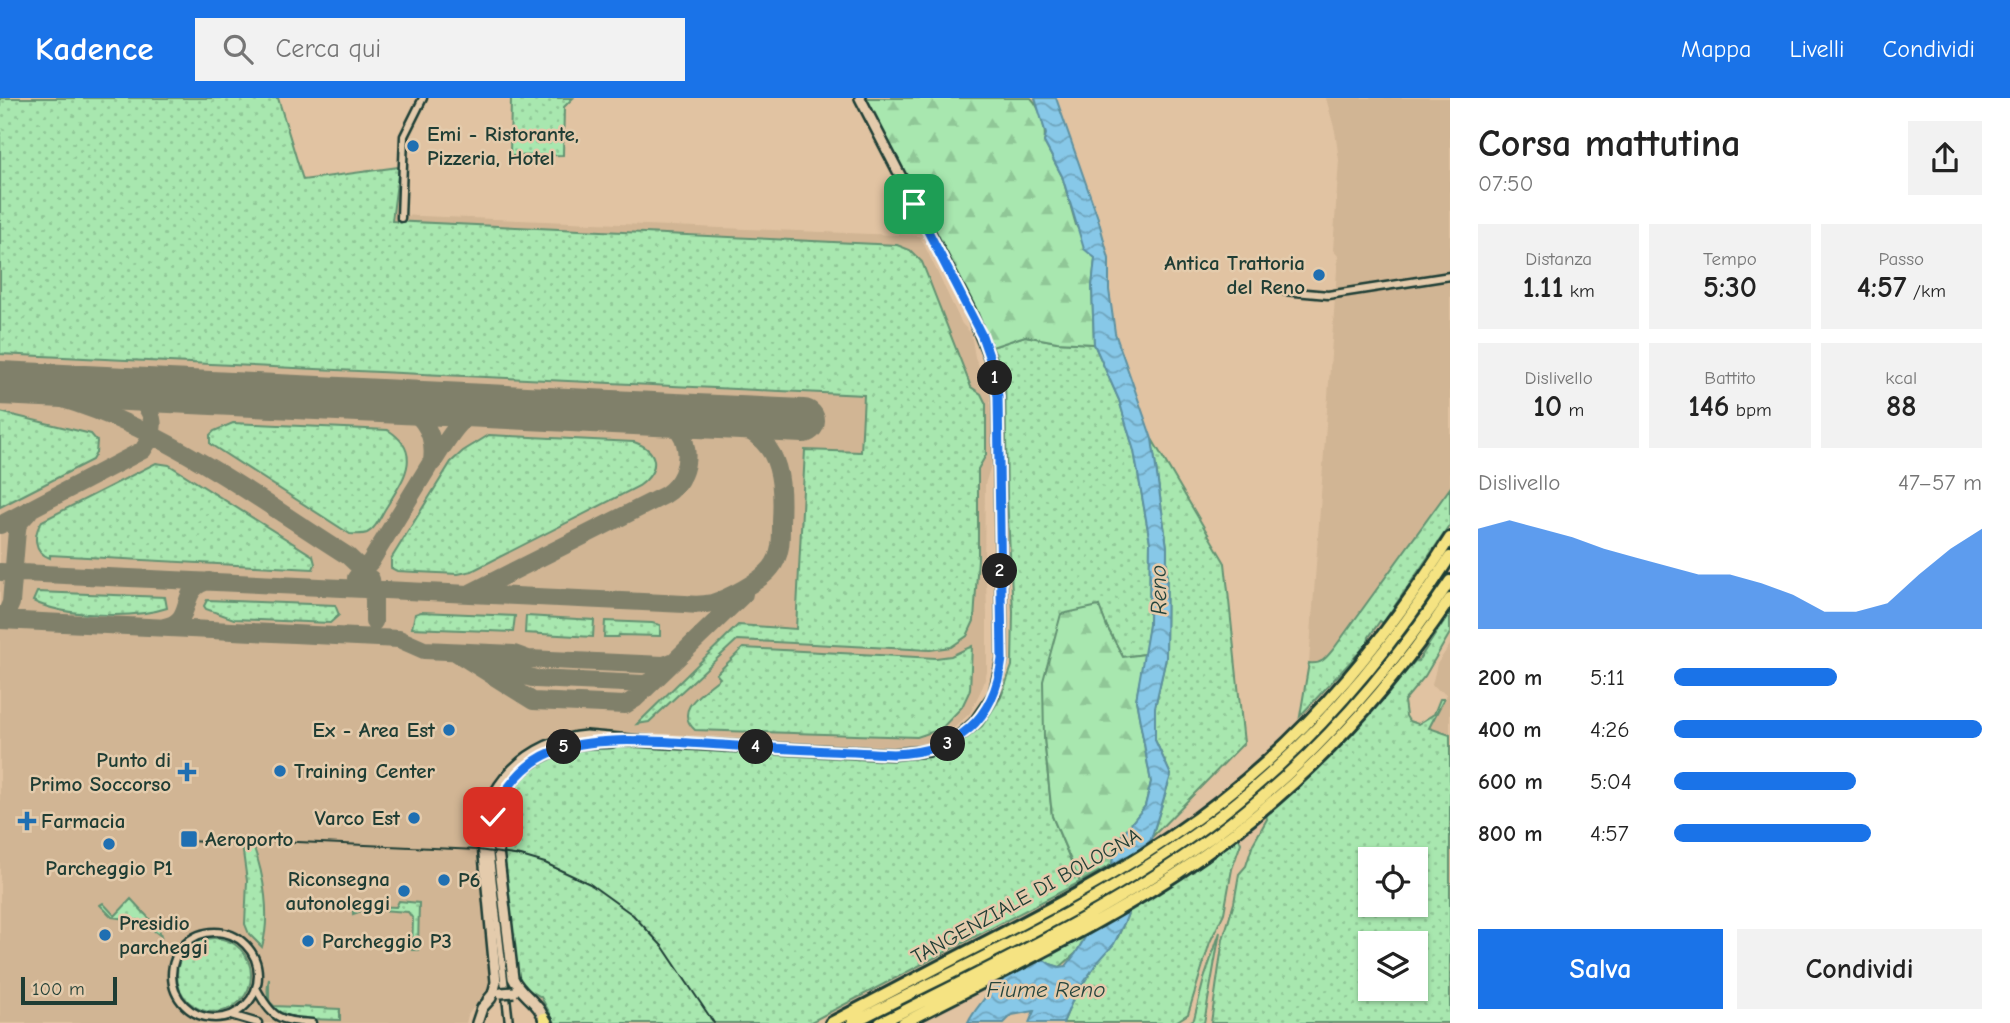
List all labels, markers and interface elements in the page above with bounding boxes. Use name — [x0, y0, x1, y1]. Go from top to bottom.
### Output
search box — [195, 18, 685, 81]
text: Kadence — [35, 30, 153, 68]
icon: search — [219, 30, 257, 68]
text: Cerca qui — [275, 34, 381, 64]
text: Mappa — [1681, 35, 1751, 63]
text: Livelli — [1789, 35, 1844, 63]
text: Condividi — [1882, 35, 1975, 63]
button: share — [1908, 121, 1982, 195]
place label: Emi - Ristorante, Pizzeria, Hotel — [427, 122, 579, 170]
text: Corsa mattutina — [1478, 122, 1741, 166]
marker: Emi - Ristorante, Pizzeria, Hotel — [405, 138, 421, 154]
text: 07:50 — [1478, 170, 1534, 197]
pin — [884, 174, 944, 234]
icon: arrive — [895, 185, 933, 223]
text: Distanza — [1525, 248, 1592, 270]
text: Tempo — [1703, 248, 1757, 270]
text: Passo — [1879, 248, 1924, 270]
place label: Antica Trattoria del Reno — [1164, 251, 1305, 299]
marker: Antica Trattoria del Reno — [1311, 267, 1327, 283]
text: 1.11 — [1523, 270, 1563, 305]
text: 5:30 — [1703, 270, 1757, 305]
text: 4:57 — [1857, 270, 1906, 305]
text: km — [1563, 280, 1595, 302]
text: /km — [1906, 280, 1946, 302]
pin: 1 — [978, 360, 1012, 396]
text: 1 — [991, 366, 998, 388]
text: Dislivello — [1525, 367, 1593, 389]
text: Battito — [1704, 367, 1756, 389]
text: kcal — [1885, 367, 1917, 389]
text: 10 — [1533, 389, 1562, 424]
text: 146 — [1688, 389, 1729, 424]
text: 88 — [1886, 389, 1917, 424]
text: m — [1562, 399, 1584, 421]
text: bpm — [1729, 399, 1772, 421]
text: Dislivello — [1478, 469, 1560, 496]
text: 47–57 m — [1898, 469, 1982, 496]
pin: 2 — [982, 554, 1018, 588]
text: 2 — [995, 559, 1004, 581]
water label: Reno — [1145, 565, 1172, 615]
text: 200 m — [1478, 664, 1542, 691]
text: 5:11 — [1590, 664, 1625, 691]
text: 400 m — [1478, 716, 1542, 743]
text: 4:26 — [1590, 716, 1630, 743]
place label: Ex - Area Est — [313, 718, 436, 742]
marker: Ex - Area Est — [441, 722, 457, 738]
pin: 3 — [930, 726, 965, 762]
pin: 5 — [546, 730, 582, 764]
pin: 4 — [738, 730, 774, 764]
text: 3 — [943, 732, 952, 754]
text: 5 — [558, 735, 569, 757]
text: 4 — [751, 735, 760, 757]
place label: Punto di Primo Soccorso — [30, 748, 171, 796]
place label: Training Center — [294, 759, 436, 783]
marker: Punto di Primo Soccorso — [177, 762, 197, 782]
marker: Training Center — [272, 763, 288, 779]
text: 600 m — [1478, 768, 1543, 795]
text: 5:04 — [1590, 768, 1632, 795]
pin — [463, 787, 523, 847]
icon: check — [474, 798, 512, 836]
place label: Varco Est — [315, 806, 401, 830]
place label: Farmacia — [41, 809, 125, 833]
marker: Varco Est — [406, 810, 422, 826]
marker: Farmacia — [19, 813, 35, 829]
text: 800 m — [1478, 820, 1543, 847]
text: 4:57 — [1590, 820, 1629, 847]
street label: TANGENZIALE DI BOLOGNA — [907, 823, 1145, 969]
place label: Aeroporto — [205, 827, 294, 851]
marker: Aeroporto — [179, 829, 199, 849]
marker: Parcheggio P1 — [101, 836, 117, 852]
map controls — [1358, 847, 1428, 1001]
button: locate — [1358, 847, 1428, 917]
place label: Parcheggio P1 — [45, 856, 173, 880]
place label: Riconsegna autonoleggi — [286, 867, 390, 915]
place label: P6 — [458, 868, 481, 892]
marker: P6 — [436, 872, 452, 888]
marker: Riconsegna autonoleggi — [396, 883, 412, 899]
place label: Presidio parcheggi — [119, 911, 208, 959]
marker: Presidio parcheggi — [97, 927, 113, 943]
place label: Parcheggio P3 — [322, 929, 452, 953]
button: Salva — [1478, 929, 1723, 1009]
button: Condividi — [1737, 929, 1982, 1009]
button: layers — [1358, 931, 1428, 1001]
marker: Parcheggio P3 — [300, 933, 316, 949]
scale bar — [21, 974, 117, 1006]
water label: Fiume Reno — [986, 976, 1106, 1003]
text: 100 m — [32, 978, 85, 1000]

